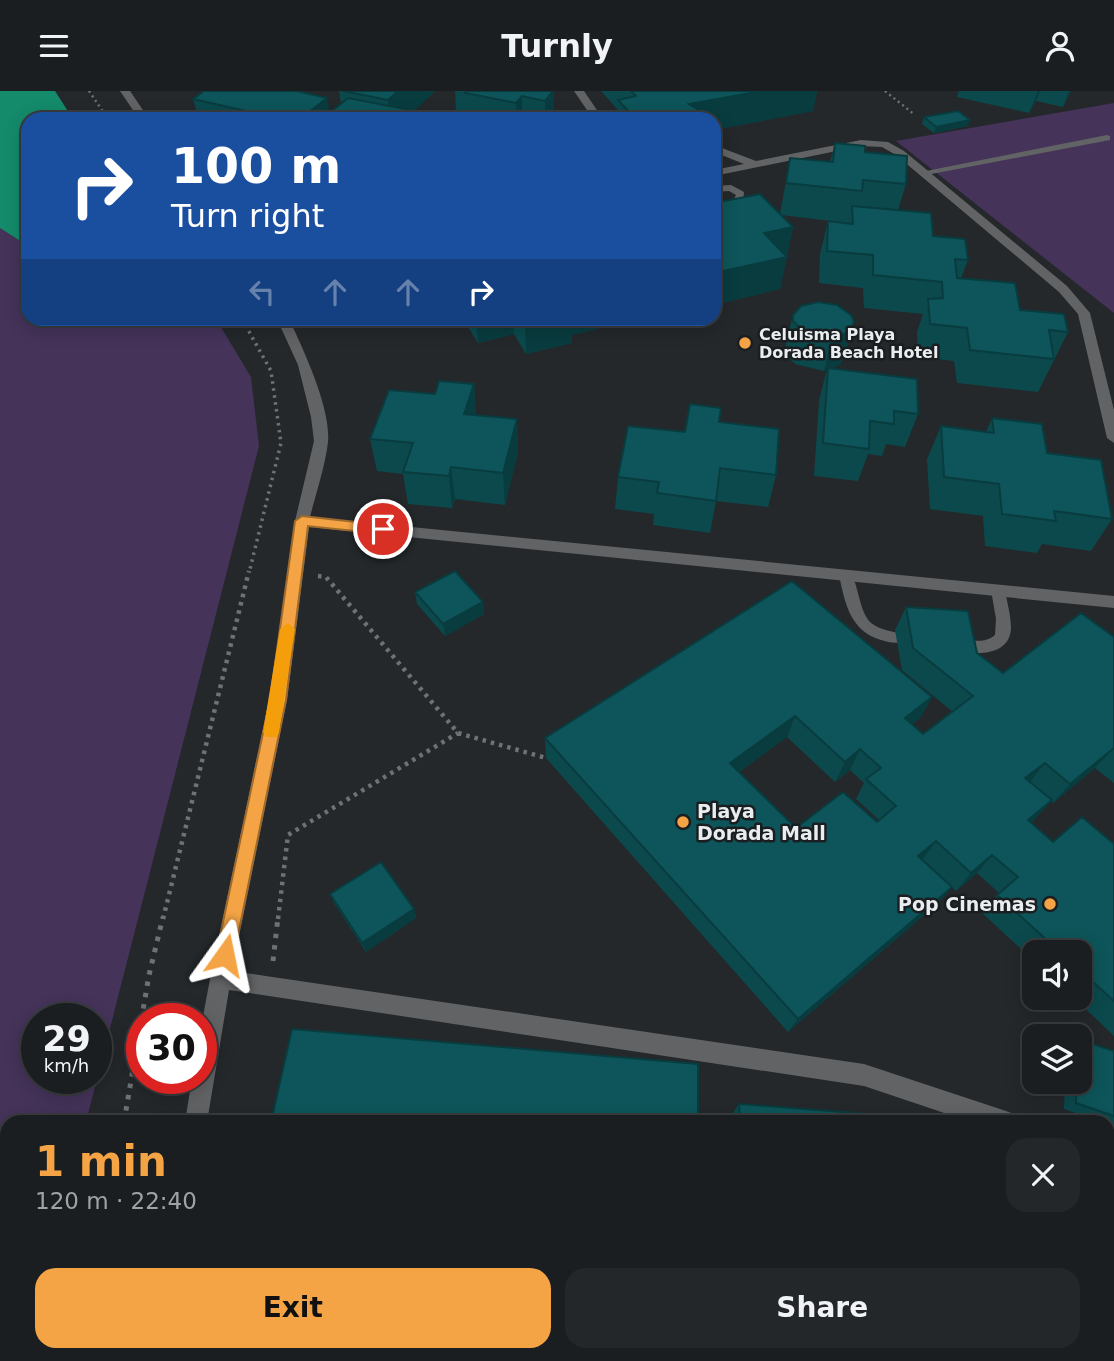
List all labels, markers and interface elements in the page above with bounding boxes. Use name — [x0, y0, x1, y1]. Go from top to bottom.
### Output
icon: menu — [35, 27, 73, 65]
text: Turnly — [501, 27, 613, 65]
icon: person — [1041, 27, 1079, 65]
text: 100 m — [171, 138, 341, 195]
icon: right — [56, 140, 147, 231]
text: Turn right — [171, 197, 324, 235]
icon: left — [243, 273, 281, 311]
icon: ahead — [316, 273, 354, 311]
icon: ahead — [389, 273, 427, 311]
icon: right — [462, 273, 500, 311]
place label: Celuisma Playa Dorada Beach Hotel — [759, 325, 938, 362]
marker: Celuisma Playa Dorada Beach Hotel — [737, 335, 753, 351]
pin — [353, 499, 413, 559]
icon: arrive — [364, 510, 402, 548]
place label: Playa Dorada Mall — [697, 800, 826, 844]
marker: Playa Dorada Mall — [675, 814, 691, 830]
place label: Pop Cinemas — [898, 893, 1036, 915]
marker: Pop Cinemas — [1042, 896, 1058, 912]
position arrow — [188, 918, 262, 992]
map controls — [1022, 940, 1092, 1094]
button: sound — [1022, 940, 1092, 1010]
speed limit sign: 30 — [126, 1003, 217, 1094]
text: 29 — [42, 1019, 91, 1059]
button: layers — [1022, 1024, 1092, 1094]
text: km/h — [44, 1055, 89, 1076]
text: 1 min — [35, 1137, 167, 1186]
button: close — [1006, 1138, 1080, 1212]
text: 120 m · 22:40 — [35, 1188, 197, 1214]
button: Exit — [35, 1268, 551, 1348]
button: Share — [565, 1268, 1080, 1348]

